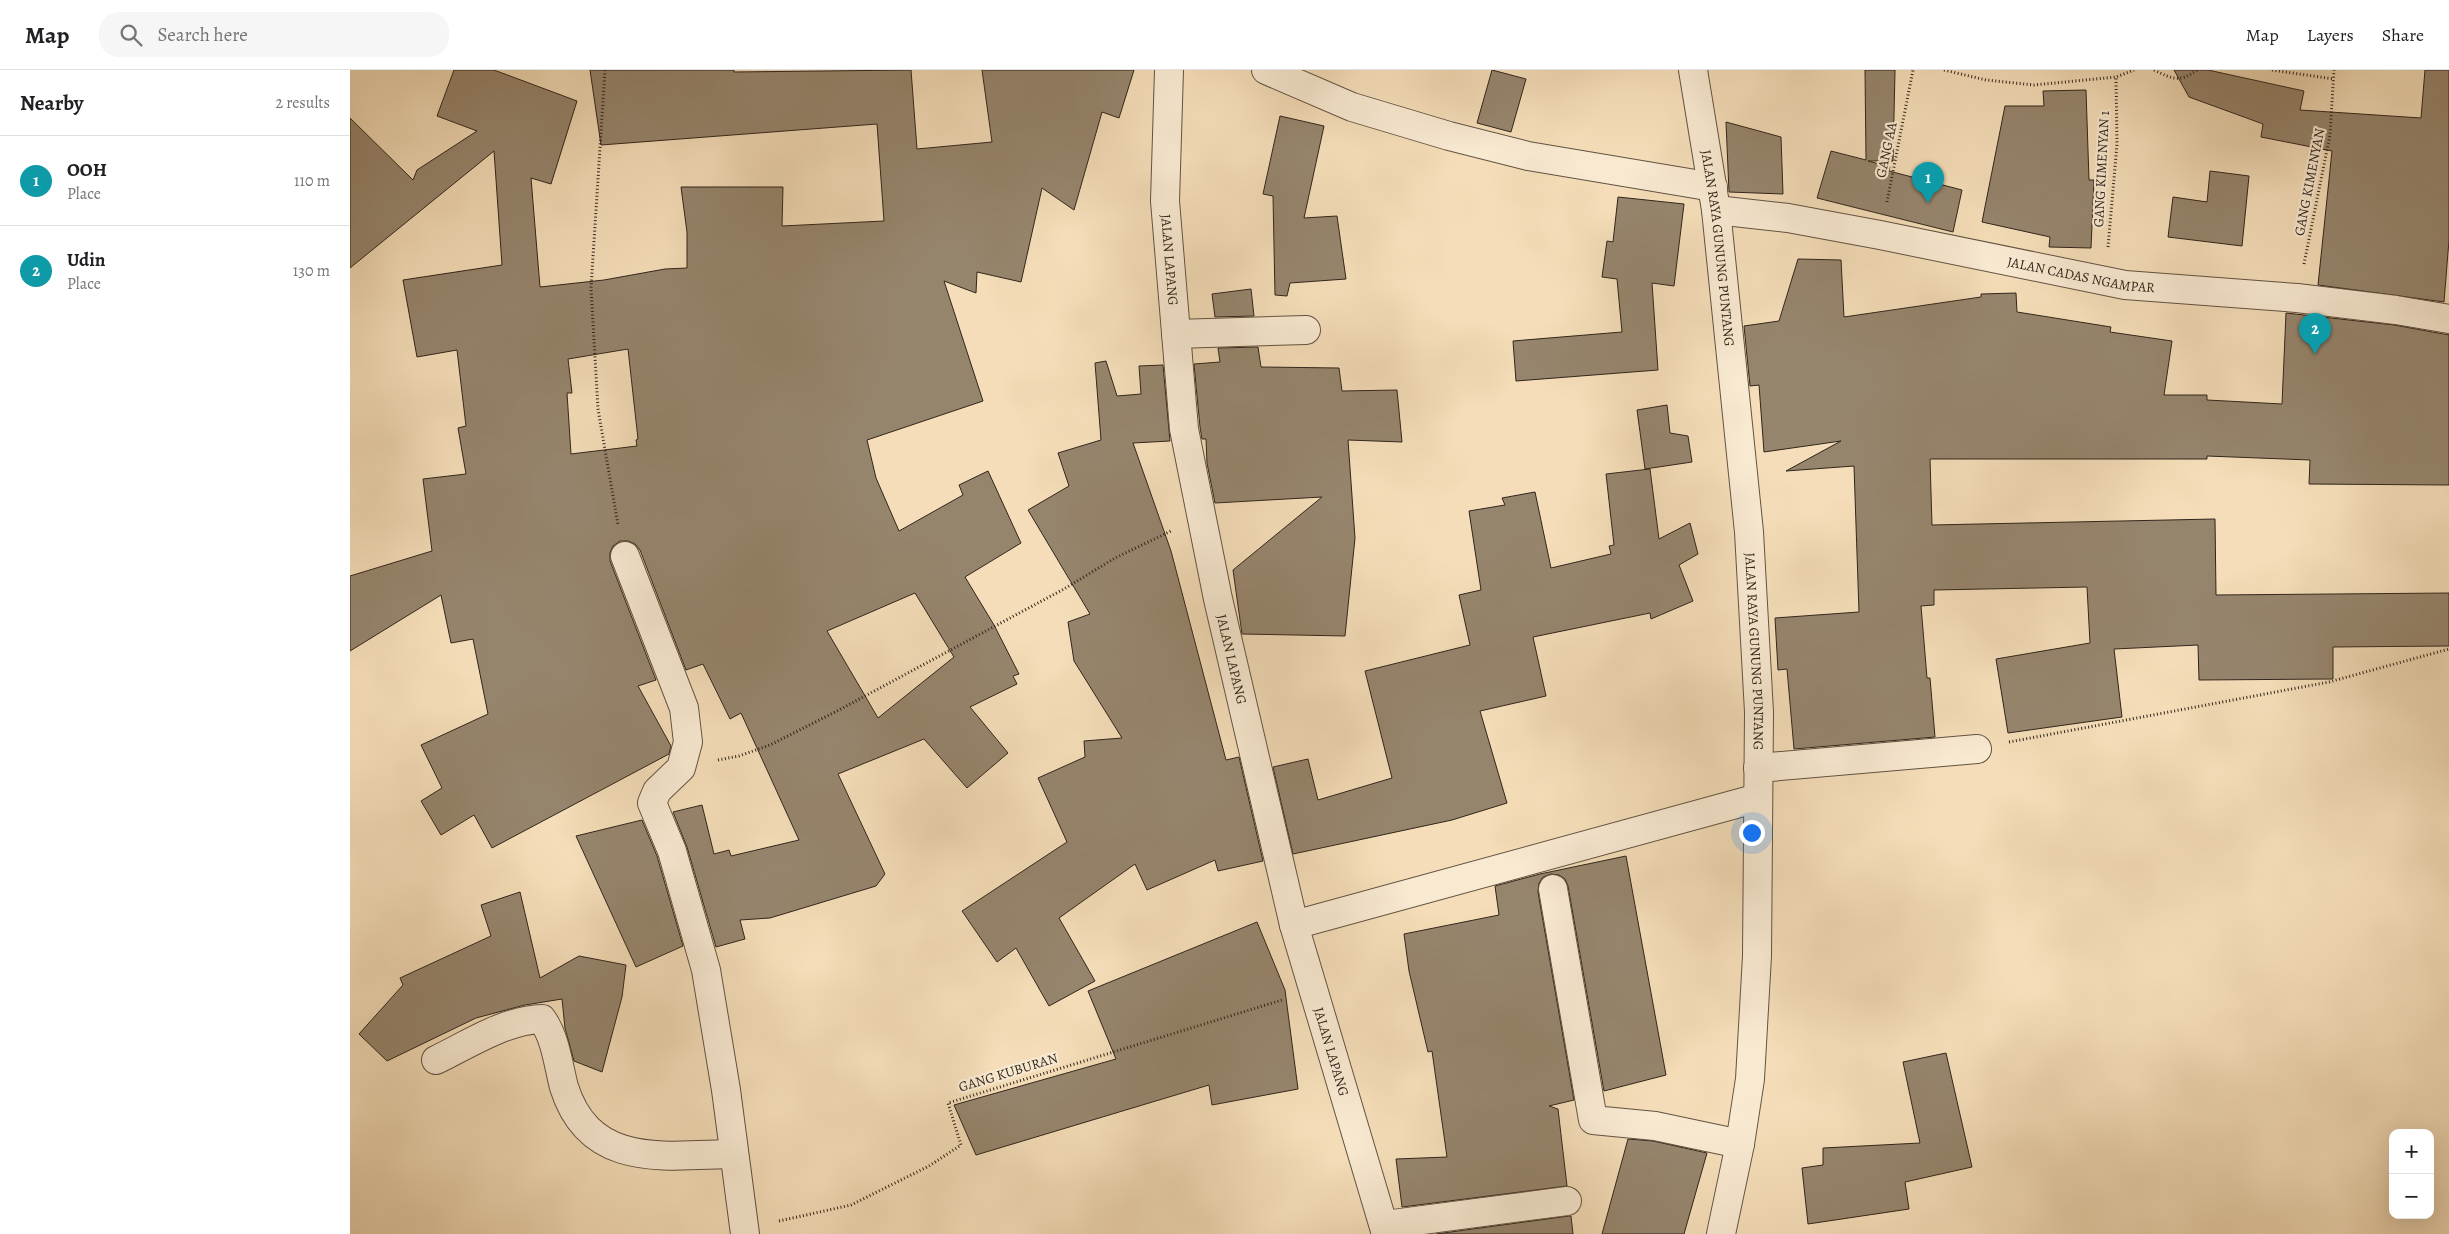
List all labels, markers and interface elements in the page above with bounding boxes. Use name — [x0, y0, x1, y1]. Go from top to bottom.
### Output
search box — [99, 12, 449, 57]
text: Map — [25, 19, 69, 51]
icon: search — [117, 21, 145, 49]
text: Search here — [157, 22, 248, 48]
text: Map — [2246, 23, 2279, 47]
text: Layers — [2307, 23, 2354, 47]
text: Share — [2382, 23, 2424, 47]
text: Nearby — [20, 89, 83, 117]
text: 2 results — [275, 92, 330, 114]
street label: GANG KIMENYAN 1 — [2089, 110, 2114, 228]
street label: GANG AA — [1871, 120, 1902, 179]
street label: GANG KIMENYAN — [2290, 127, 2329, 237]
street label: JALAN RAYA GUNUNG PUNTANG — [1696, 148, 1739, 347]
text: OOH — [67, 157, 107, 183]
pin: 1 — [1912, 162, 1944, 203]
text: 1 — [33, 170, 39, 192]
text: 110 m — [294, 170, 330, 192]
text: Place — [67, 183, 101, 205]
street label: JALAN LAPANG — [1156, 213, 1183, 306]
text: Udin — [67, 247, 106, 273]
street label: JALAN CADAS NGAMPAR — [2005, 252, 2156, 297]
text: 2 — [32, 260, 40, 282]
text: 130 m — [293, 260, 330, 282]
text: Place — [67, 273, 101, 295]
pin: 2 — [2299, 313, 2331, 354]
street label: JALAN RAYA GUNUNG PUNTANG — [1740, 552, 1768, 750]
street label: JALAN LAPANG — [1212, 612, 1251, 706]
your location — [1739, 820, 1765, 846]
street label: JALAN LAPANG — [1309, 1005, 1353, 1098]
street label: GANG KUBURAN — [956, 1048, 1060, 1097]
map controls — [2389, 1129, 2434, 1219]
button: + — [2389, 1129, 2434, 1174]
button: − — [2389, 1174, 2434, 1219]

